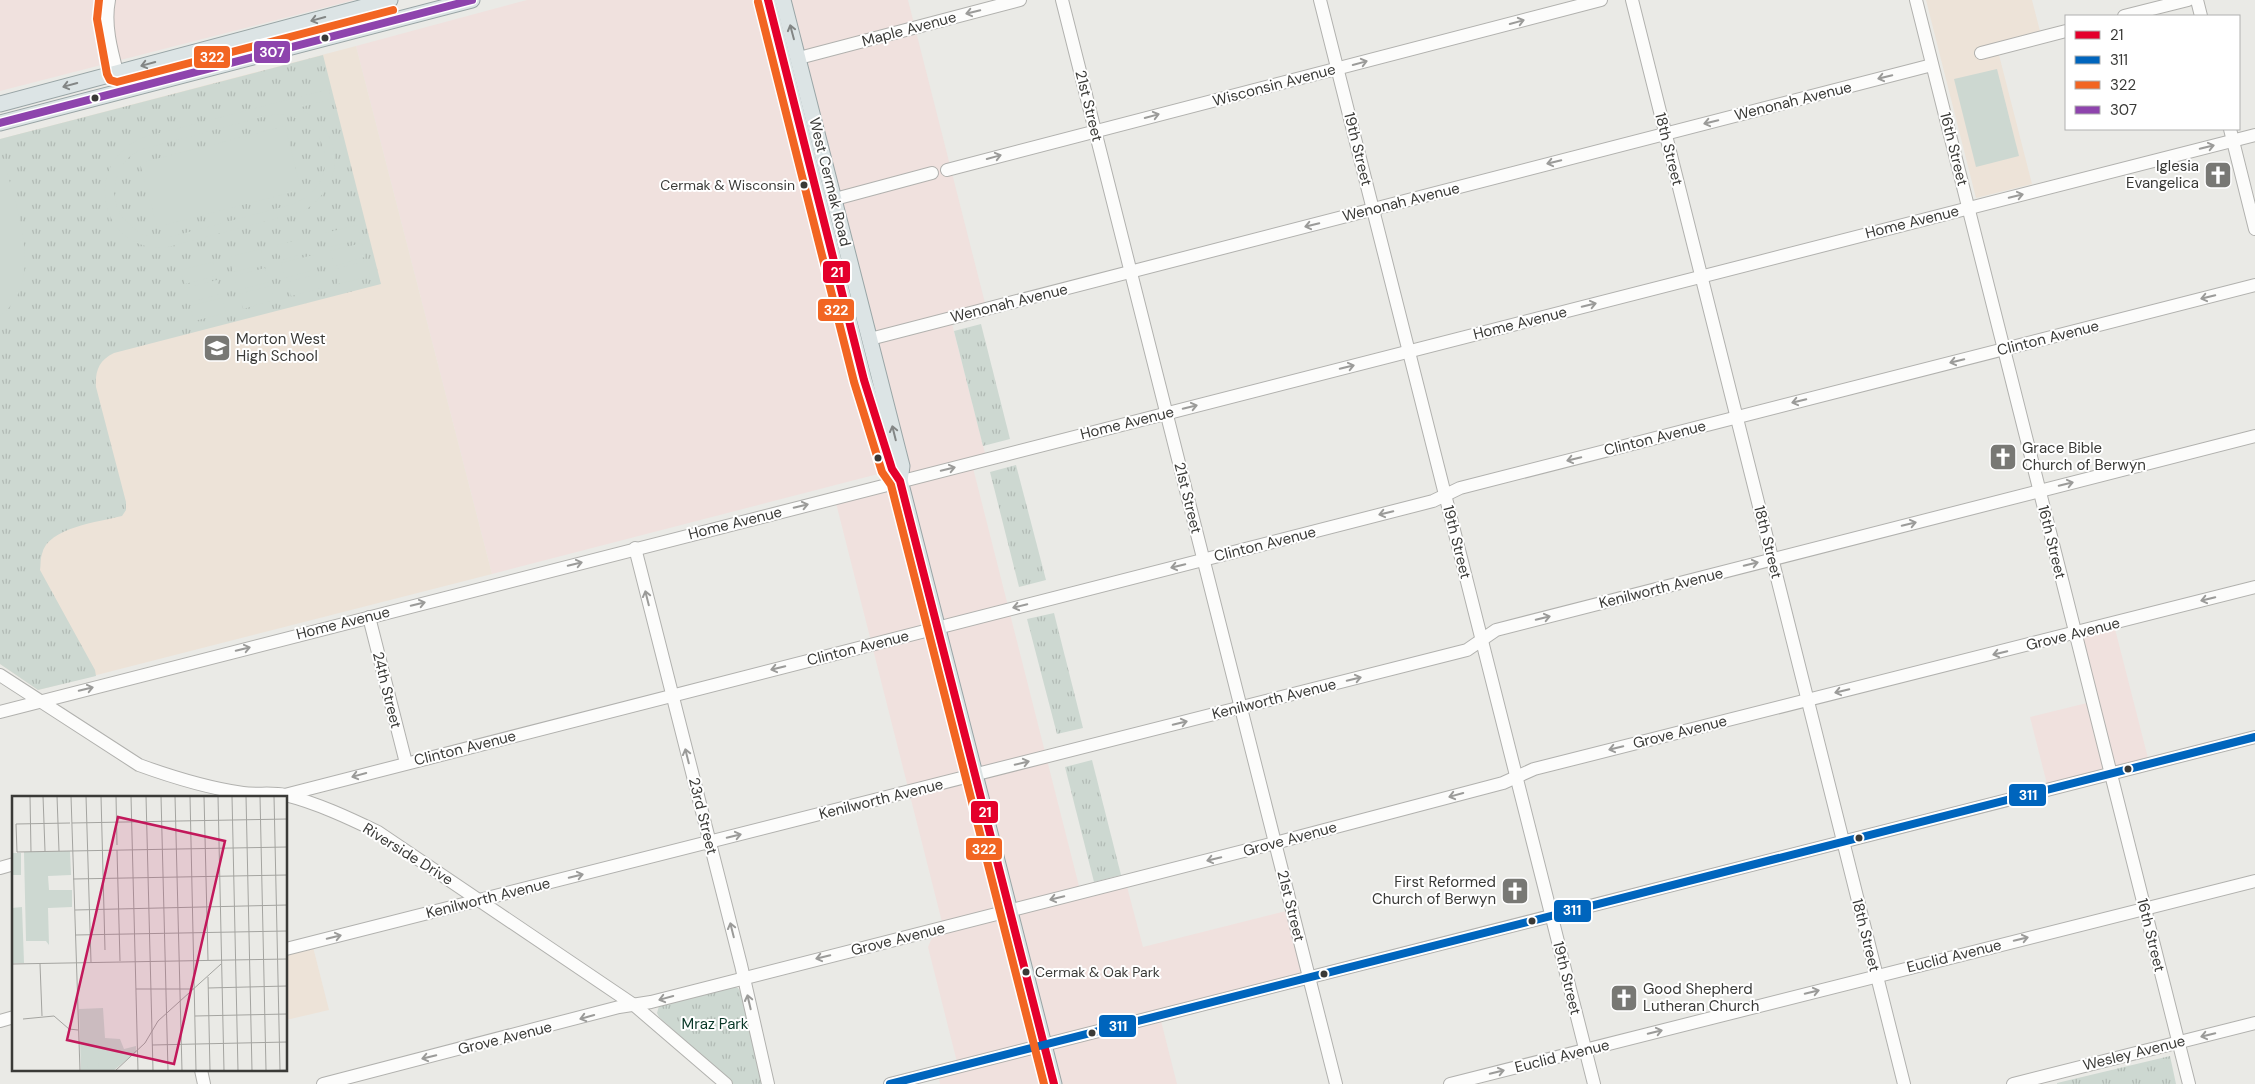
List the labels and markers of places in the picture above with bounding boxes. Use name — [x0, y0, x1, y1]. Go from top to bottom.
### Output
unlabelled marker — [320, 33, 330, 43]
unlabelled marker — [90, 93, 100, 103]
place label: Iglesia Evangelica — [2126, 156, 2199, 193]
church icon: Iglesia Evangelica — [2203, 160, 2233, 190]
place label: Cermak & Wisconsin — [660, 176, 795, 194]
marker: Cermak & Wisconsin — [799, 180, 809, 190]
place label: Morton West High School — [236, 329, 326, 366]
school or university icon: Morton West High School — [202, 333, 232, 363]
place label: Grace Bible Church of Berwyn — [2022, 438, 2146, 475]
church icon: Grace Bible Church of Berwyn — [1988, 442, 2018, 472]
unlabelled marker — [873, 453, 883, 463]
unlabelled marker — [2123, 764, 2133, 774]
unlabelled marker — [1854, 833, 1864, 843]
place label: First Reformed Church of Berwyn — [1372, 872, 1496, 909]
church icon: First Reformed Church of Berwyn — [1500, 876, 1530, 906]
unlabelled marker — [1527, 916, 1537, 926]
place label: Cermak & Oak Park — [1035, 963, 1160, 981]
marker: Cermak & Oak Park — [1021, 967, 1031, 977]
unlabelled marker — [1319, 969, 1329, 979]
place label: Good Shepherd Lutheran Church — [1643, 979, 1759, 1016]
church icon: Good Shepherd Lutheran Church — [1609, 983, 1639, 1013]
unlabelled marker — [1087, 1028, 1097, 1038]

